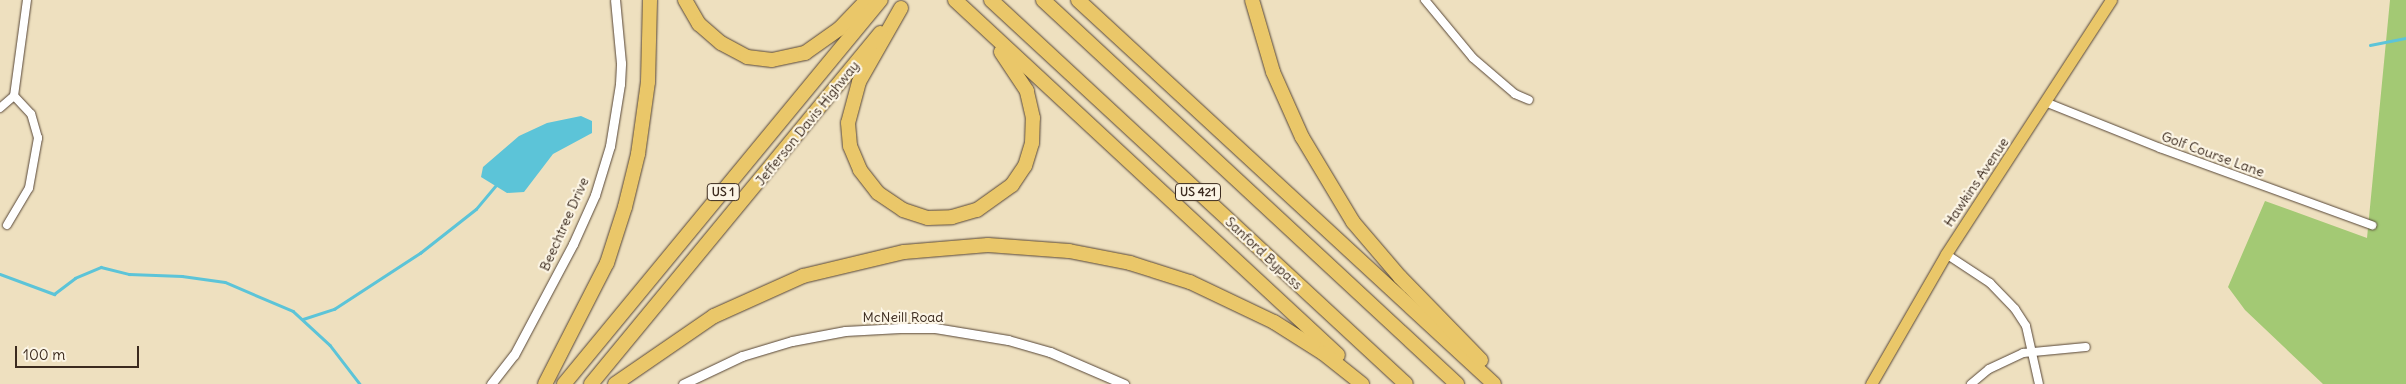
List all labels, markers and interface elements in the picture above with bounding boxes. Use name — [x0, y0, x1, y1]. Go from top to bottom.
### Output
street label: Jefferson Davis Highway — [751, 57, 863, 189]
street label: Golf Course Lane — [2159, 128, 2267, 180]
street label: Hawkins Avenue — [1940, 134, 2012, 230]
street label: Beechtree Drive — [536, 175, 592, 273]
road number: US 1 — [707, 182, 739, 202]
road number: US 421 — [1174, 182, 1222, 202]
street label: Sanford Bypass — [1222, 213, 1306, 293]
street label: McNeill Road — [862, 309, 944, 325]
scale bar — [18, 336, 141, 368]
text: 100 m — [23, 345, 65, 364]

